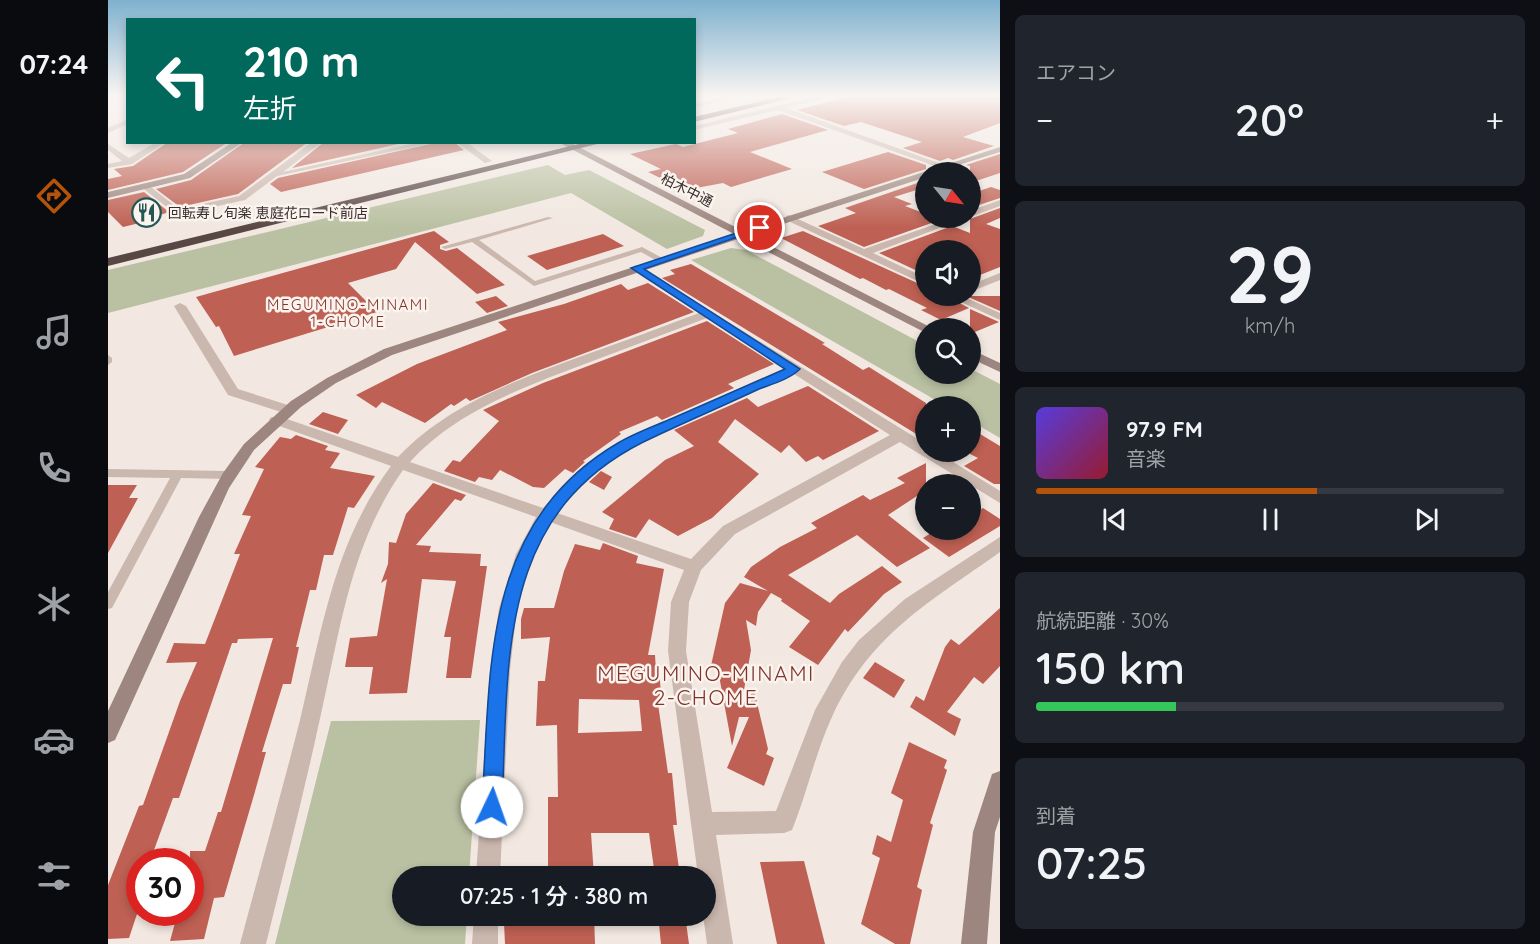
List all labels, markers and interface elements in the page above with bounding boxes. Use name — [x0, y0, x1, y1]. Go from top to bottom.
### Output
text: 210 m — [243, 35, 360, 88]
icon: left — [144, 42, 222, 120]
text: 07:24 — [20, 47, 88, 81]
text: エアコン — [1036, 60, 1116, 85]
text: 左折 — [243, 91, 297, 125]
text: 20° — [1235, 91, 1304, 147]
text: − — [1036, 99, 1053, 140]
text: + — [1485, 99, 1504, 140]
north arrow — [915, 162, 981, 228]
map controls — [915, 162, 981, 540]
street label: 柏木中通 — [658, 169, 716, 211]
icon: directions — [33, 175, 75, 217]
restaurant icon: 回転寿し旬楽 恵庭花ロード前店 — [131, 197, 163, 229]
pin — [734, 202, 785, 253]
place label: 回転寿し旬楽 恵庭花ロード前店 — [168, 204, 368, 222]
icon: arrive — [743, 211, 776, 244]
text: 29 — [1226, 225, 1314, 323]
button: sound — [915, 240, 981, 306]
district label: MEGUMINO-MINAMI 1-CHOME — [267, 295, 429, 331]
icon: music — [33, 311, 75, 353]
text: km/h — [1245, 313, 1295, 338]
button: search — [915, 318, 981, 384]
button: + — [915, 396, 981, 462]
text: 97.9 FM — [1126, 415, 1203, 443]
text: 音楽 — [1126, 446, 1166, 471]
icon: phone — [33, 447, 75, 489]
button: − — [915, 474, 981, 540]
icon: previous — [1098, 503, 1131, 536]
icon: pause — [1254, 503, 1287, 536]
icon: next — [1410, 503, 1443, 536]
icon: climate — [33, 583, 75, 625]
text: 航続距離 · 30% — [1036, 608, 1169, 633]
text: 150 km — [1036, 639, 1185, 695]
district label: MEGUMINO-MINAMI 2-CHOME — [597, 660, 815, 710]
icon: car — [33, 719, 75, 761]
position arrow — [460, 775, 524, 839]
text: 到着 — [1036, 803, 1076, 828]
text: 07:25 — [1036, 834, 1147, 890]
speed limit sign: 30 — [126, 848, 204, 926]
icon: filters — [33, 855, 75, 897]
text: 07:25 · 1 分 · 380 m — [460, 882, 648, 910]

